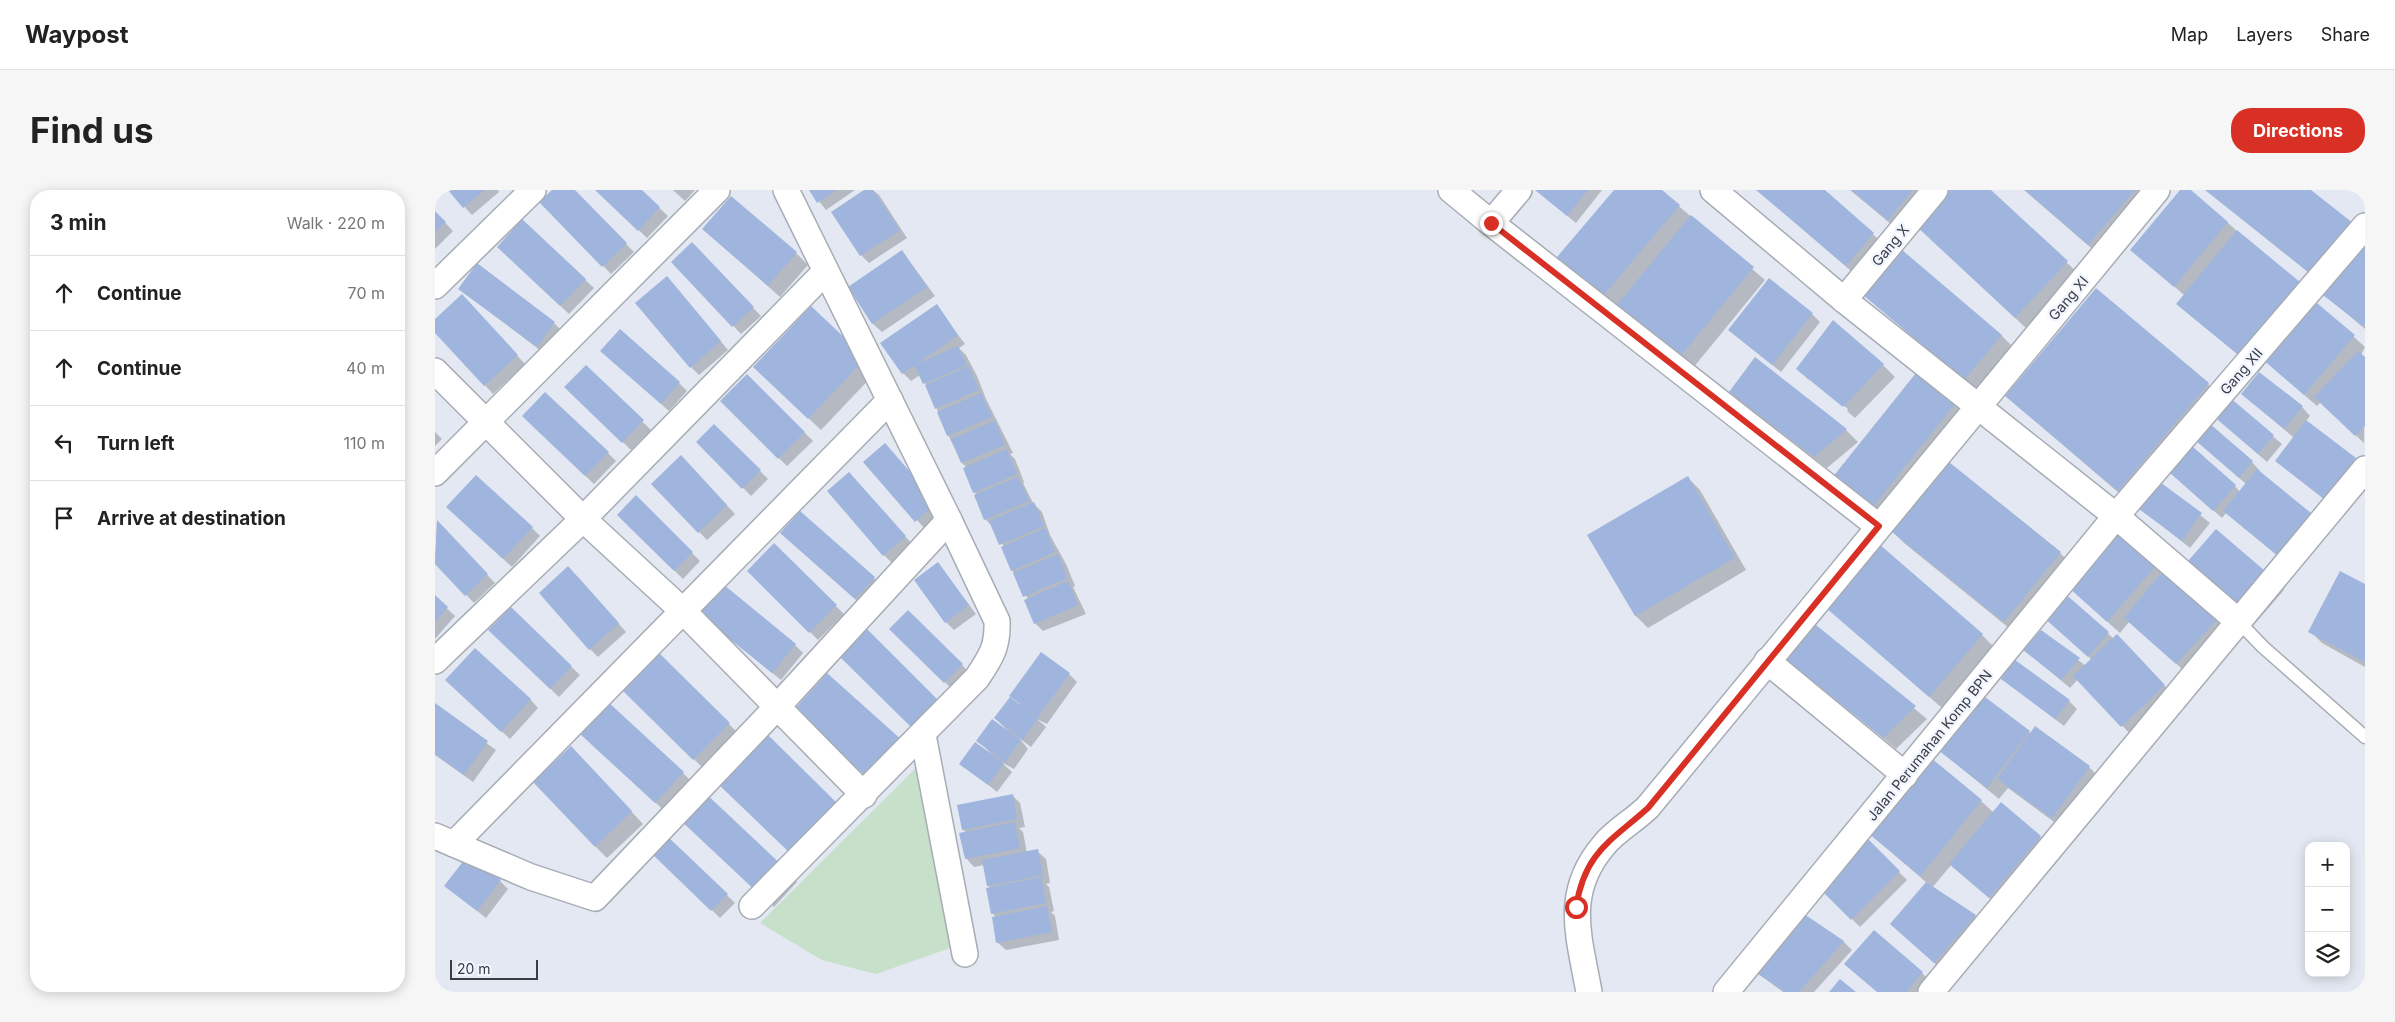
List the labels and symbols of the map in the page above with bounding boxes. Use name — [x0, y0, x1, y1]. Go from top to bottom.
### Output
route end — [1480, 212, 1503, 235]
street label: Gang X — [1868, 221, 1912, 269]
street label: Gang XI — [2045, 272, 2091, 324]
street label: Gang XII — [2216, 344, 2266, 398]
street label: Jalan Perumahan Komp BPN — [1863, 666, 1995, 824]
route start — [1565, 896, 1588, 919]
scale bar — [450, 957, 537, 980]

